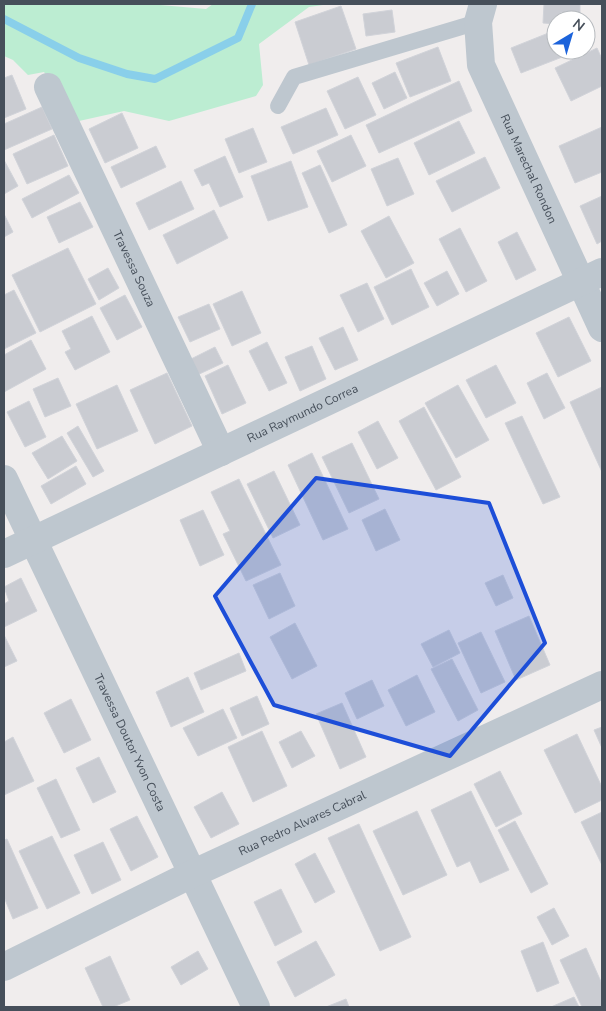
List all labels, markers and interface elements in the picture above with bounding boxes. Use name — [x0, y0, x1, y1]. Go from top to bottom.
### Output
north arrow — [546, 10, 596, 60]
text: N — [569, 14, 589, 36]
street label: Rua Marechal Rondon — [497, 111, 561, 226]
street label: Travessa Souza — [109, 228, 159, 310]
street label: Rua Raymundo Correa — [244, 380, 361, 446]
street label: Travessa Doutor Yvon Costa — [90, 671, 169, 814]
street label: Rua Pedro Alvares Cabral — [236, 787, 369, 860]

